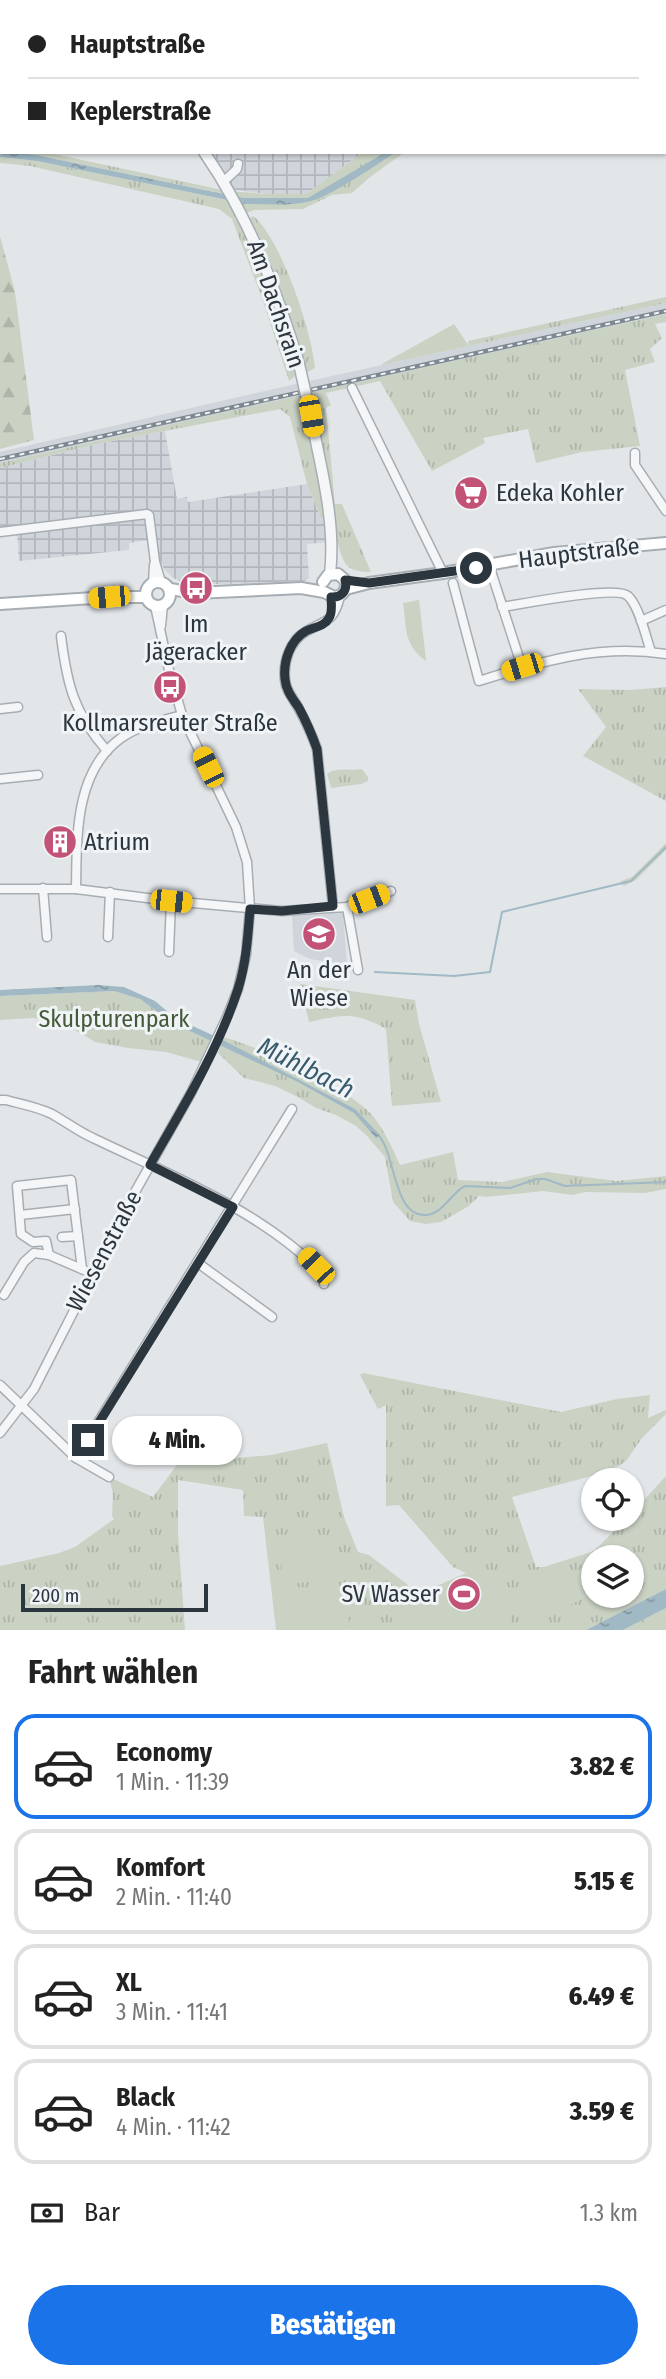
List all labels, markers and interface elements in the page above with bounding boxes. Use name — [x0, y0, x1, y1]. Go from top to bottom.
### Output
text: Hauptstraße — [70, 29, 205, 60]
text: Keplerstraße — [70, 96, 211, 127]
street label: Am Dachsrain — [241, 236, 311, 372]
car — [298, 393, 325, 439]
supermarket icon: Edeka Kohler — [452, 474, 490, 512]
place label: Edeka Kohler — [496, 479, 624, 507]
street label: Hauptstraße — [517, 532, 641, 574]
route start — [460, 552, 492, 584]
bus stop icon: Im Jägeracker — [177, 569, 215, 607]
car — [88, 585, 131, 609]
place label: Im Jägeracker — [145, 610, 247, 666]
car — [499, 651, 546, 683]
bus stop icon: Kollmarsreuter Straße — [151, 668, 189, 706]
place label: Kollmarsreuter Straße — [62, 709, 278, 737]
car — [190, 744, 227, 790]
building icon: Atrium — [41, 823, 79, 861]
place label: Atrium — [84, 828, 150, 856]
car — [346, 882, 393, 916]
car — [150, 888, 193, 914]
school or university icon: An der Wiese — [300, 915, 338, 953]
place label: An der Wiese — [287, 956, 352, 1012]
park label: Skulpturenpark — [38, 1005, 190, 1033]
water label: Mühlbach — [253, 1031, 359, 1105]
street label: Wiesenstraße — [60, 1186, 148, 1316]
car — [294, 1244, 339, 1288]
callout: 4 Min. — [112, 1416, 242, 1464]
route end — [72, 1424, 104, 1456]
text: 4 Min. — [149, 1426, 205, 1454]
map controls — [581, 1468, 644, 1608]
button: locate — [581, 1468, 644, 1531]
button: layers — [581, 1545, 644, 1608]
sports icon: SV Wasser — [445, 1575, 483, 1613]
place label: SV Wasser — [341, 1580, 441, 1608]
scale bar — [21, 1581, 208, 1613]
text: 200 m — [32, 1584, 79, 1607]
text: Fahrt wählen — [28, 1653, 198, 1691]
icon: car — [32, 1735, 95, 1798]
text: Economy — [116, 1737, 212, 1768]
text: 3.82 € — [570, 1751, 634, 1782]
text: 1 Min. · 11:39 — [116, 1768, 229, 1796]
icon: car — [32, 1850, 95, 1913]
text: Komfort — [116, 1852, 205, 1883]
text: 5.15 € — [574, 1866, 634, 1897]
text: 2 Min. · 11:40 — [116, 1883, 232, 1911]
icon: car — [32, 1965, 95, 2028]
text: XL — [116, 1967, 142, 1998]
text: 6.49 € — [568, 1981, 634, 2012]
text: 3 Min. · 11:41 — [116, 1998, 228, 2026]
icon: car — [32, 2080, 95, 2143]
text: Black — [116, 2082, 175, 2113]
text: 3.59 € — [570, 2096, 634, 2127]
text: 4 Min. · 11:42 — [116, 2113, 231, 2141]
icon: cash — [28, 2194, 66, 2232]
text: Bar — [84, 2197, 120, 2228]
text: 1.3 km — [580, 2199, 638, 2227]
button: Bestätigen — [28, 2285, 638, 2365]

